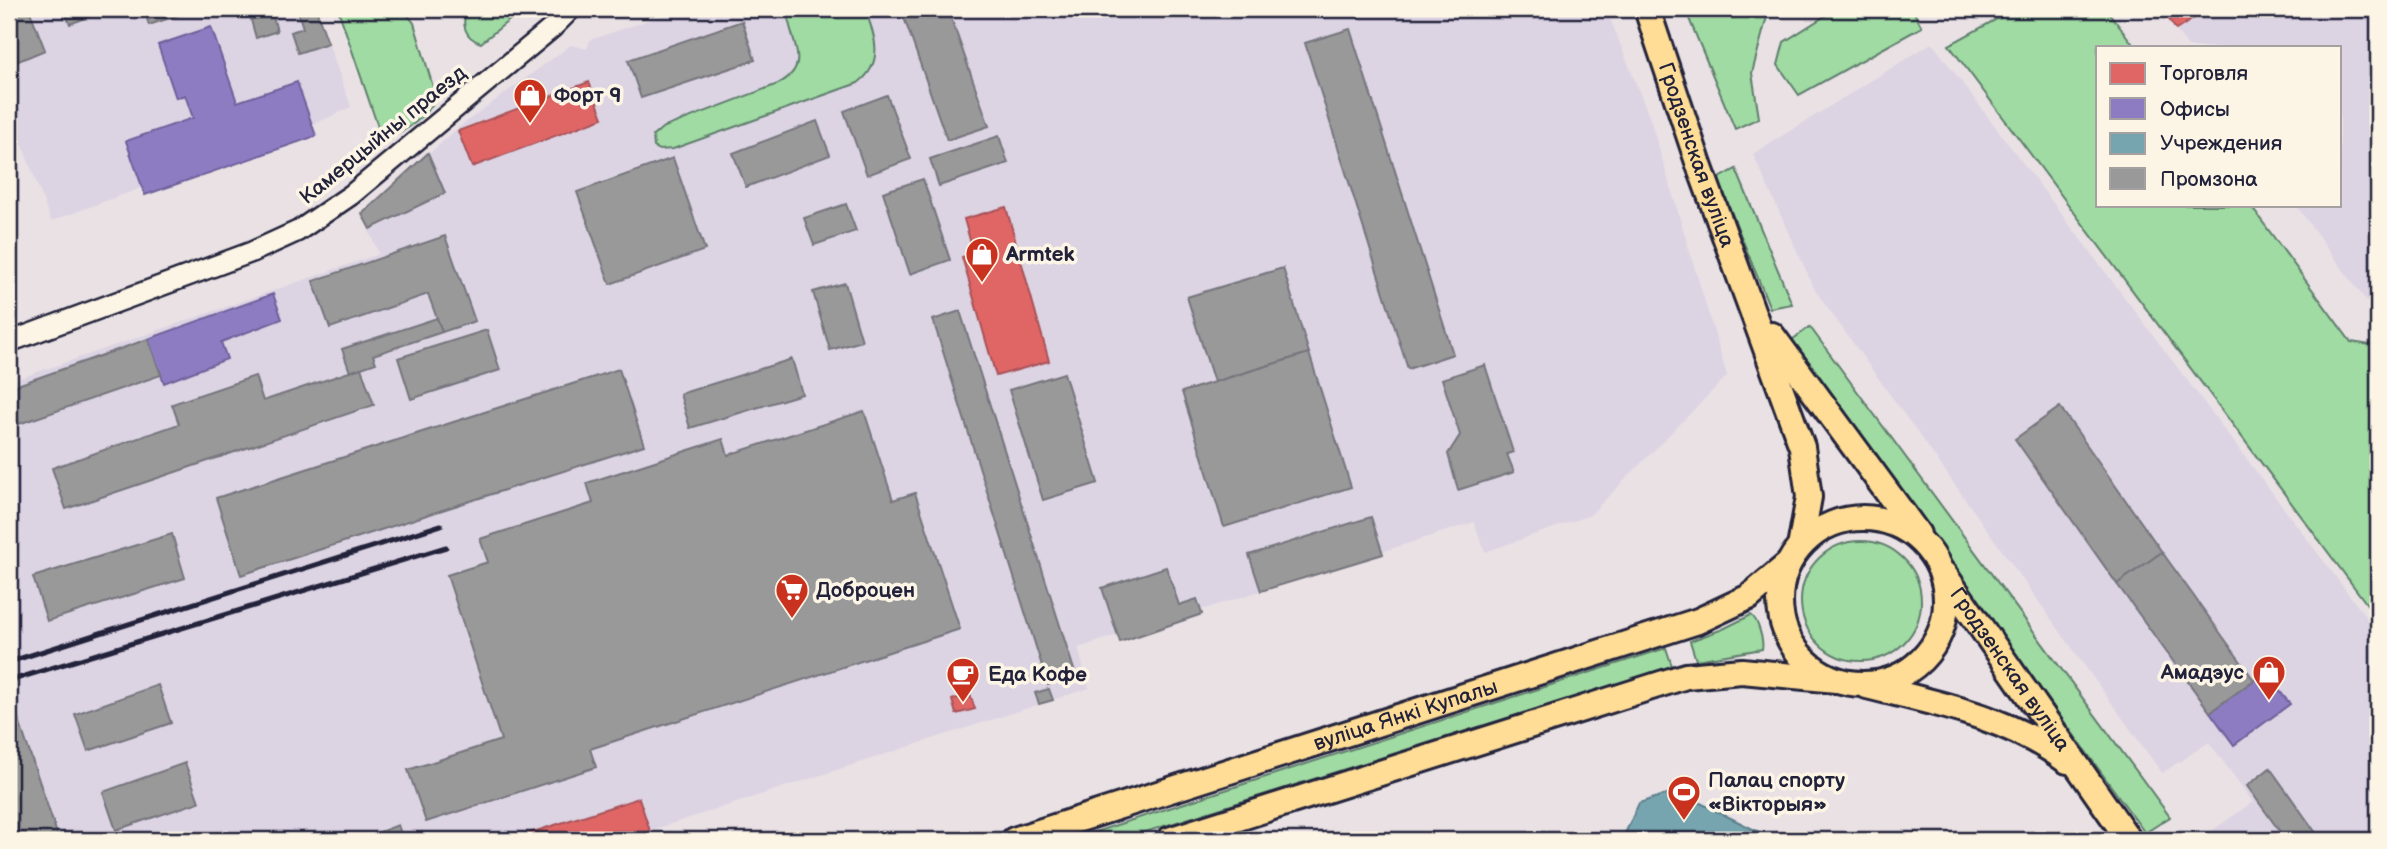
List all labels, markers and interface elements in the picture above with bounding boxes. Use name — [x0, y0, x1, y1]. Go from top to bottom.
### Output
legend — [2096, 46, 2342, 206]
street label: Гродзенская вуліца — [1653, 59, 1741, 251]
street label: Камерцыйны праезд — [295, 60, 471, 210]
text: Торговля — [2160, 61, 2248, 86]
shop icon: Форт 9 — [511, 76, 549, 125]
place label: Форт 9 — [554, 83, 622, 108]
text: Офисы — [2160, 97, 2230, 122]
text: Учреждения — [2160, 131, 2282, 156]
text: Промзона — [2160, 167, 2258, 192]
shop icon: Armtek — [963, 235, 1001, 284]
place label: Armtek — [1005, 242, 1075, 267]
supermarket icon: Доброцен — [773, 571, 811, 620]
place label: Доброцен — [816, 578, 915, 603]
street label: Гродзенская вуліца — [1945, 583, 2076, 756]
shop icon: Амадэус — [2250, 653, 2288, 702]
cafe icon: Еда Кофе — [944, 655, 982, 704]
place label: Амадэус — [2160, 660, 2244, 685]
place label: Еда Кофе — [988, 662, 1087, 687]
street label: вуліца Янкі Купалы — [1310, 674, 1501, 756]
place label: Палац спорту «Вікторыя» — [1708, 768, 1845, 817]
sports icon: Палац спорту «Вікторыя» — [1665, 773, 1703, 822]

